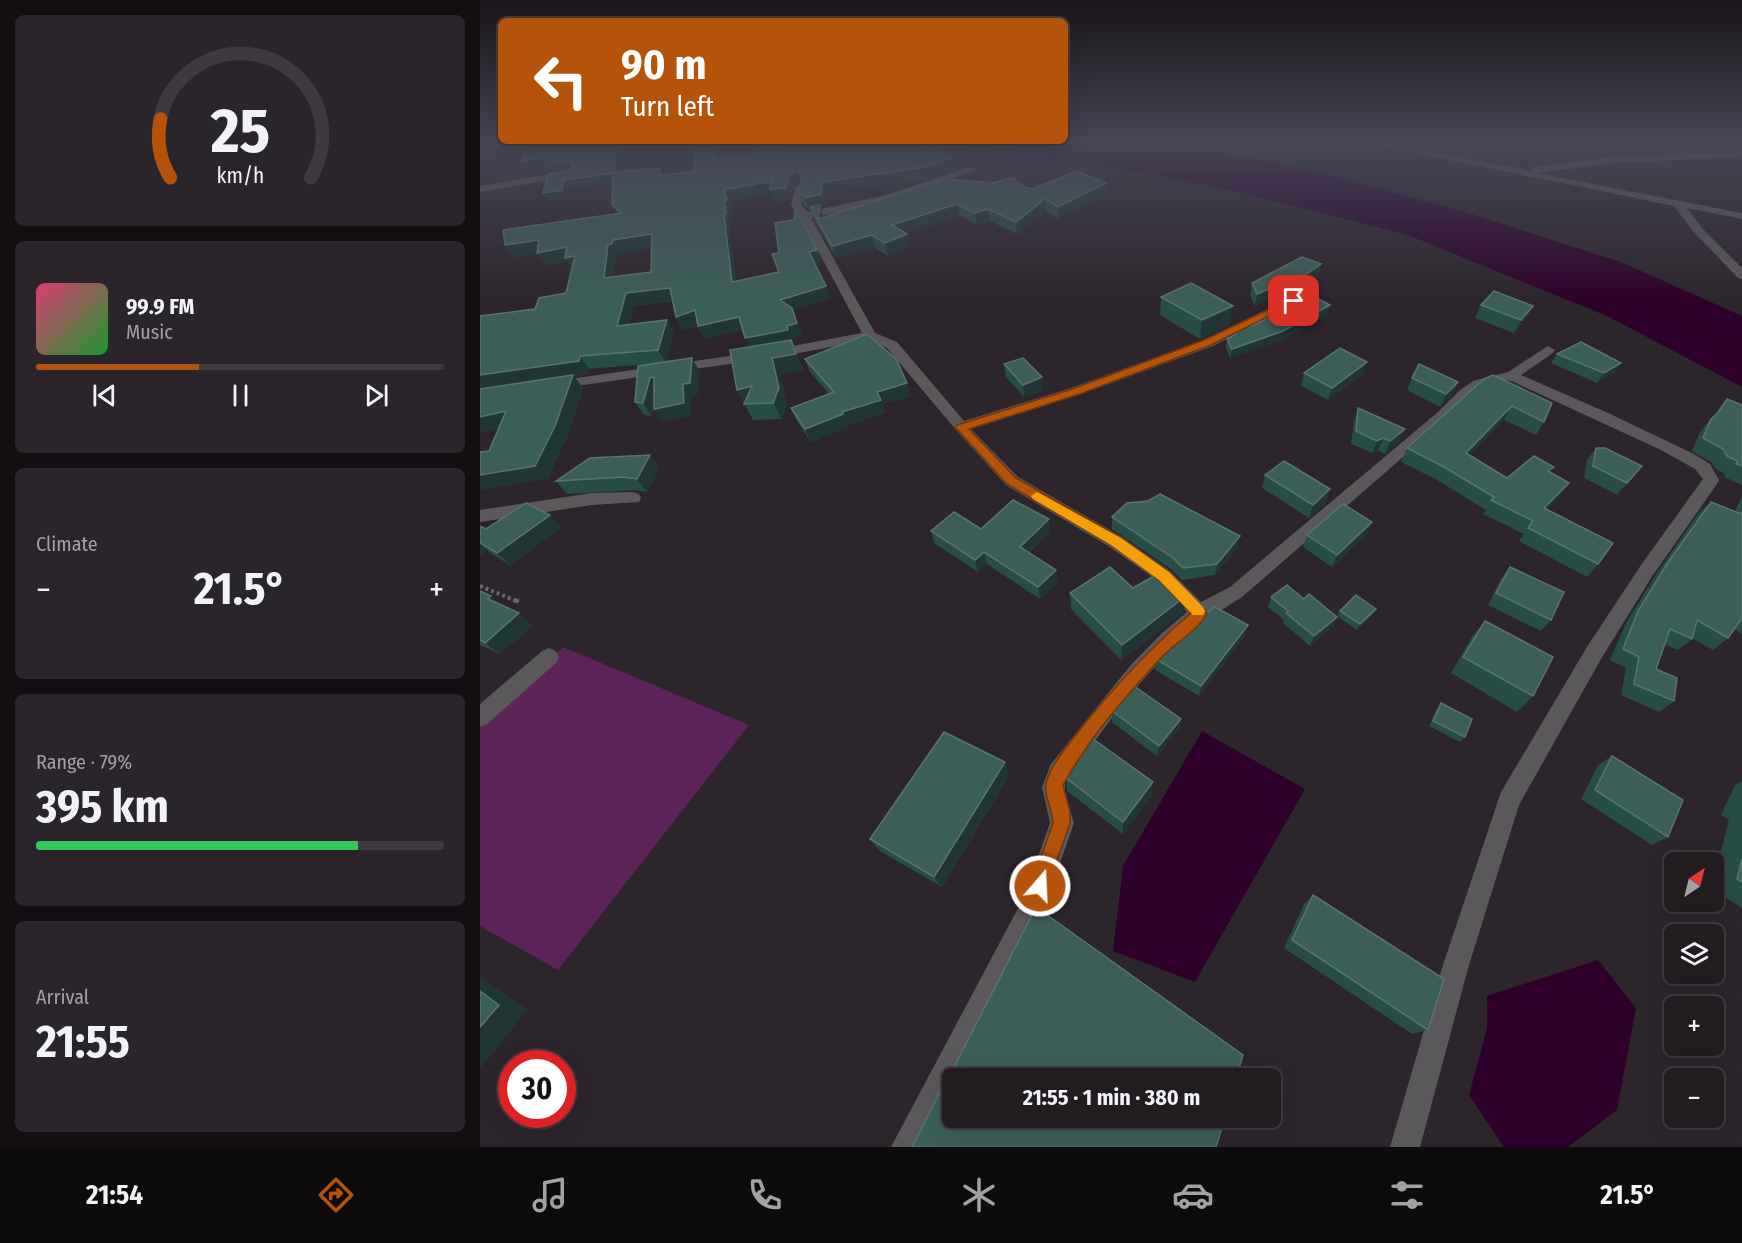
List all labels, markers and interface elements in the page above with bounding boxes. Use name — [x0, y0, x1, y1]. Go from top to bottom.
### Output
text: 90 m — [621, 40, 706, 90]
icon: left — [522, 42, 600, 120]
text: Turn left — [621, 91, 714, 123]
text: 25 — [209, 94, 270, 169]
text: km/h — [216, 163, 264, 189]
pin — [1268, 275, 1319, 326]
icon: arrive — [1277, 284, 1310, 317]
text: 99.9 FM — [126, 293, 194, 320]
text: Music — [126, 320, 173, 344]
icon: previous — [88, 379, 121, 412]
icon: pause — [224, 379, 257, 412]
icon: next — [360, 379, 393, 412]
text: Climate — [36, 532, 98, 556]
text: 21.5° — [194, 562, 286, 616]
text: − — [36, 570, 51, 610]
text: + — [429, 570, 444, 610]
text: Range · 79% — [36, 750, 132, 774]
text: 395 km — [36, 780, 169, 834]
north arrow — [1664, 852, 1724, 912]
map controls — [1664, 852, 1724, 1128]
position arrow — [1008, 854, 1072, 918]
button: layers — [1664, 924, 1724, 984]
text: Arrival — [36, 985, 89, 1009]
button: + — [1664, 996, 1724, 1056]
text: 21:55 — [36, 1015, 130, 1069]
speed limit sign: 30 — [498, 1050, 576, 1128]
button: − — [1664, 1068, 1724, 1128]
text: 21:55 · 1 min · 380 m — [1023, 1084, 1200, 1111]
icon: directions — [315, 1174, 357, 1216]
icon: music — [529, 1174, 571, 1216]
icon: phone — [744, 1174, 786, 1216]
icon: climate — [958, 1174, 1000, 1216]
icon: car — [1172, 1174, 1214, 1216]
icon: filters — [1386, 1174, 1428, 1216]
text: 21:54 — [86, 1179, 143, 1211]
text: 21.5° — [1600, 1179, 1656, 1211]

